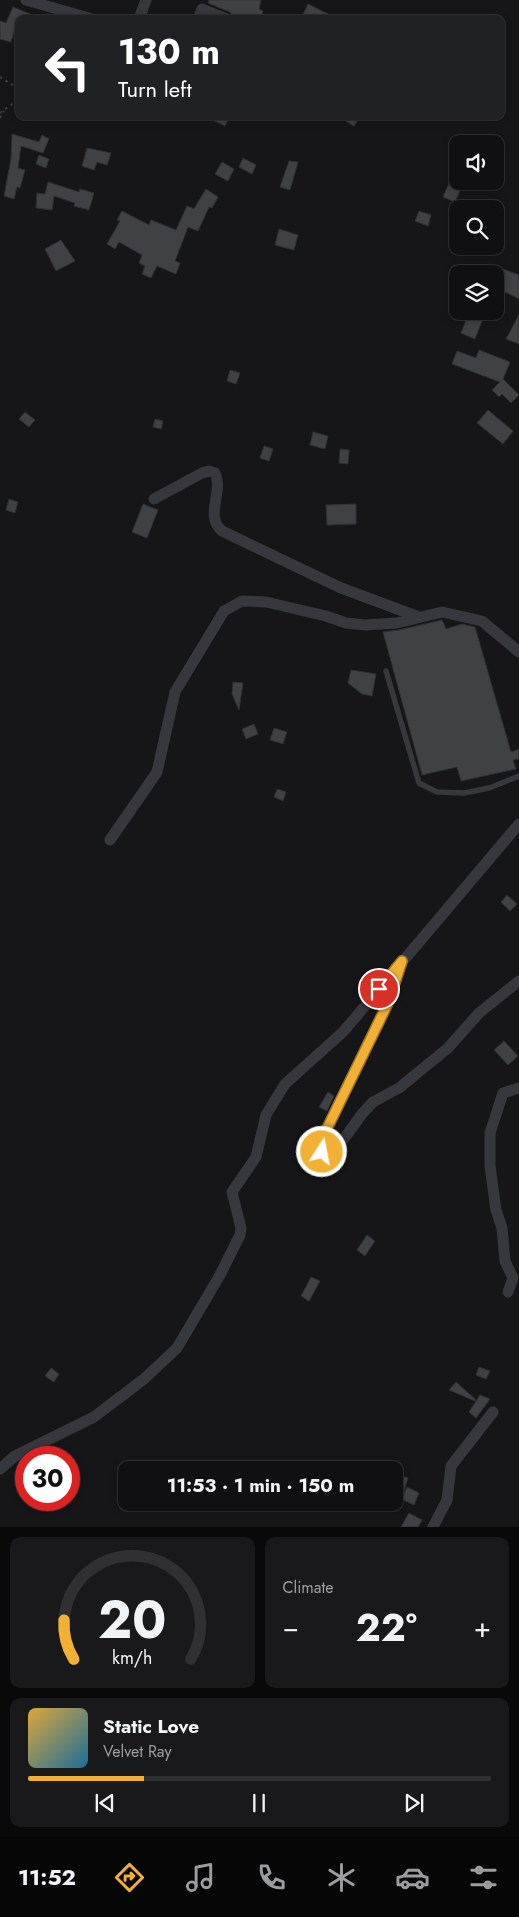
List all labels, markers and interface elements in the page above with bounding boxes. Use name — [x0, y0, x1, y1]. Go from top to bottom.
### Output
text: 130 m — [118, 27, 220, 77]
icon: left — [35, 35, 100, 100]
text: Turn left — [118, 73, 192, 105]
map controls — [449, 135, 504, 320]
button: sound — [449, 135, 504, 190]
button: search — [449, 200, 504, 255]
button: layers — [449, 265, 504, 320]
pin — [358, 968, 400, 1010]
icon: arrive — [365, 975, 393, 1003]
position arrow — [295, 1125, 347, 1177]
speed limit sign: 30 — [15, 1446, 80, 1511]
text: 11:53 · 1 min · 150 m — [167, 1472, 354, 1499]
text: Climate — [283, 1576, 334, 1599]
text: 20 — [98, 1582, 167, 1658]
text: 22° — [356, 1600, 417, 1655]
text: − — [283, 1607, 299, 1648]
text: + — [474, 1607, 491, 1648]
text: km/h — [112, 1645, 152, 1671]
text: Static Love — [103, 1713, 199, 1740]
text: Velvet Ray — [103, 1740, 172, 1763]
icon: previous — [91, 1789, 119, 1817]
icon: pause — [245, 1789, 273, 1817]
icon: next — [400, 1789, 428, 1817]
icon: directions — [112, 1860, 147, 1895]
icon: music — [183, 1860, 218, 1895]
icon: phone — [254, 1860, 289, 1895]
icon: climate — [324, 1860, 359, 1895]
icon: car — [395, 1860, 430, 1895]
icon: filters — [466, 1860, 501, 1895]
text: 11:52 — [18, 1861, 76, 1893]

